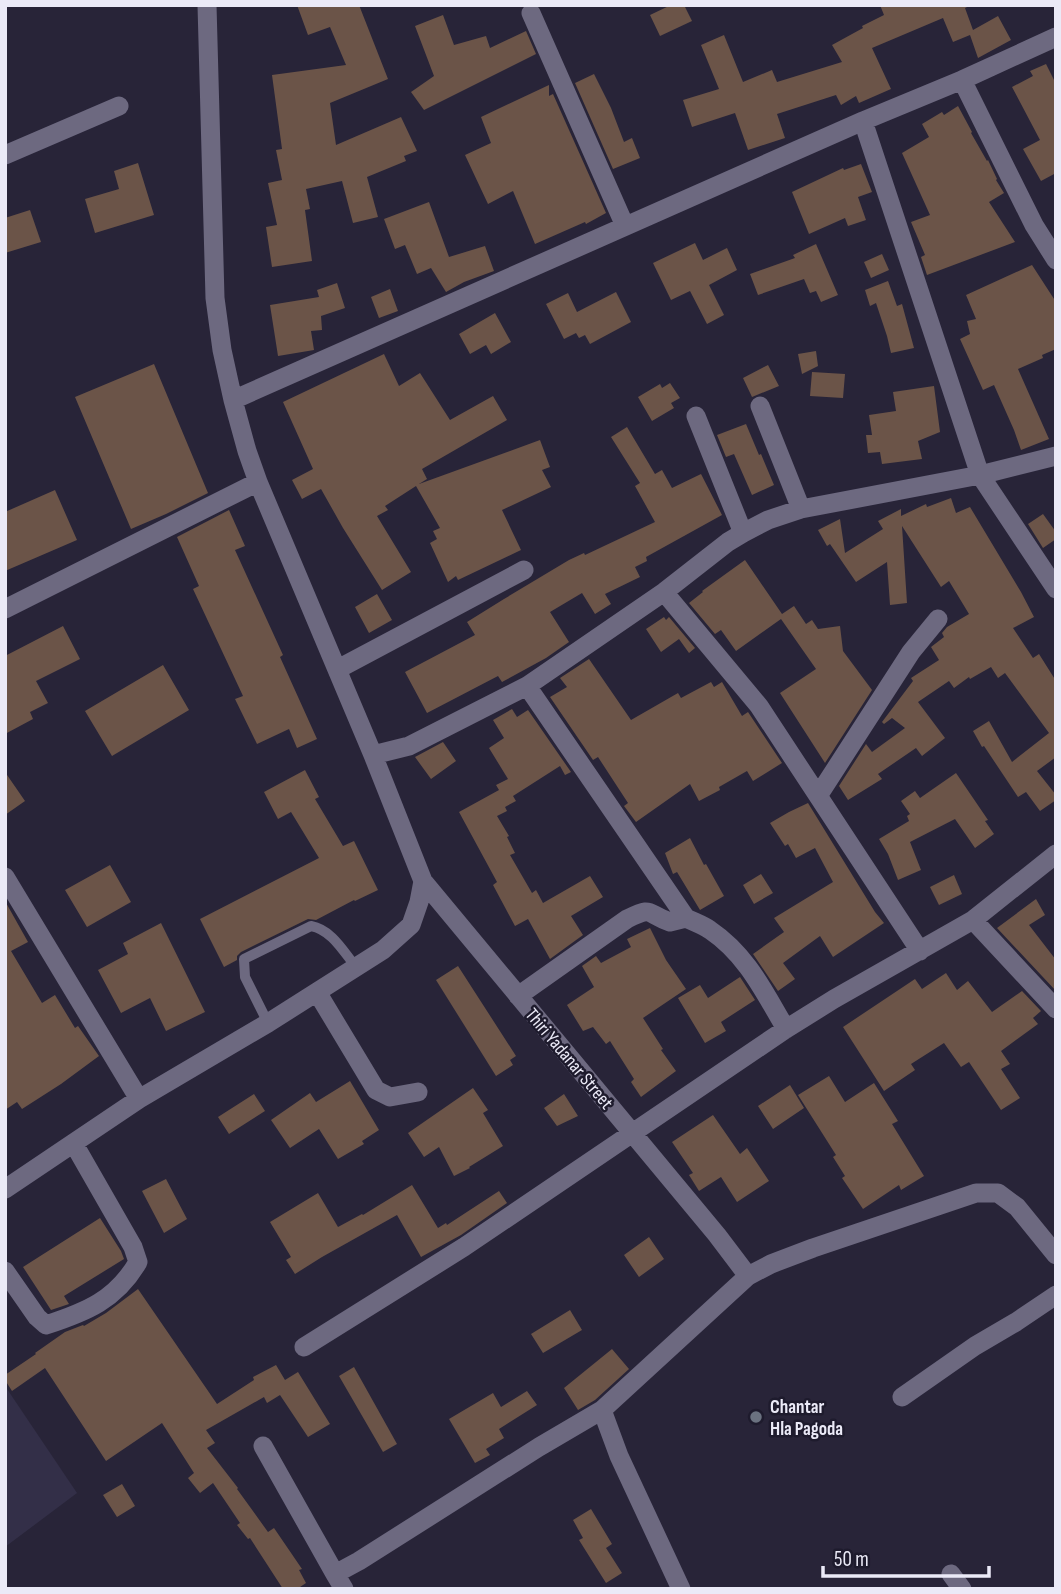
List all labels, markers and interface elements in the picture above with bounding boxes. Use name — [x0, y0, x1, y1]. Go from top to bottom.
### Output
street label: Thiri Yadanar Street — [520, 1004, 618, 1114]
place label: Chantar Hla Pagoda — [770, 1396, 843, 1441]
marker: Chantar Hla Pagoda — [748, 1409, 764, 1425]
scale bar — [823, 1534, 989, 1578]
text: 50 m — [834, 1547, 869, 1572]

